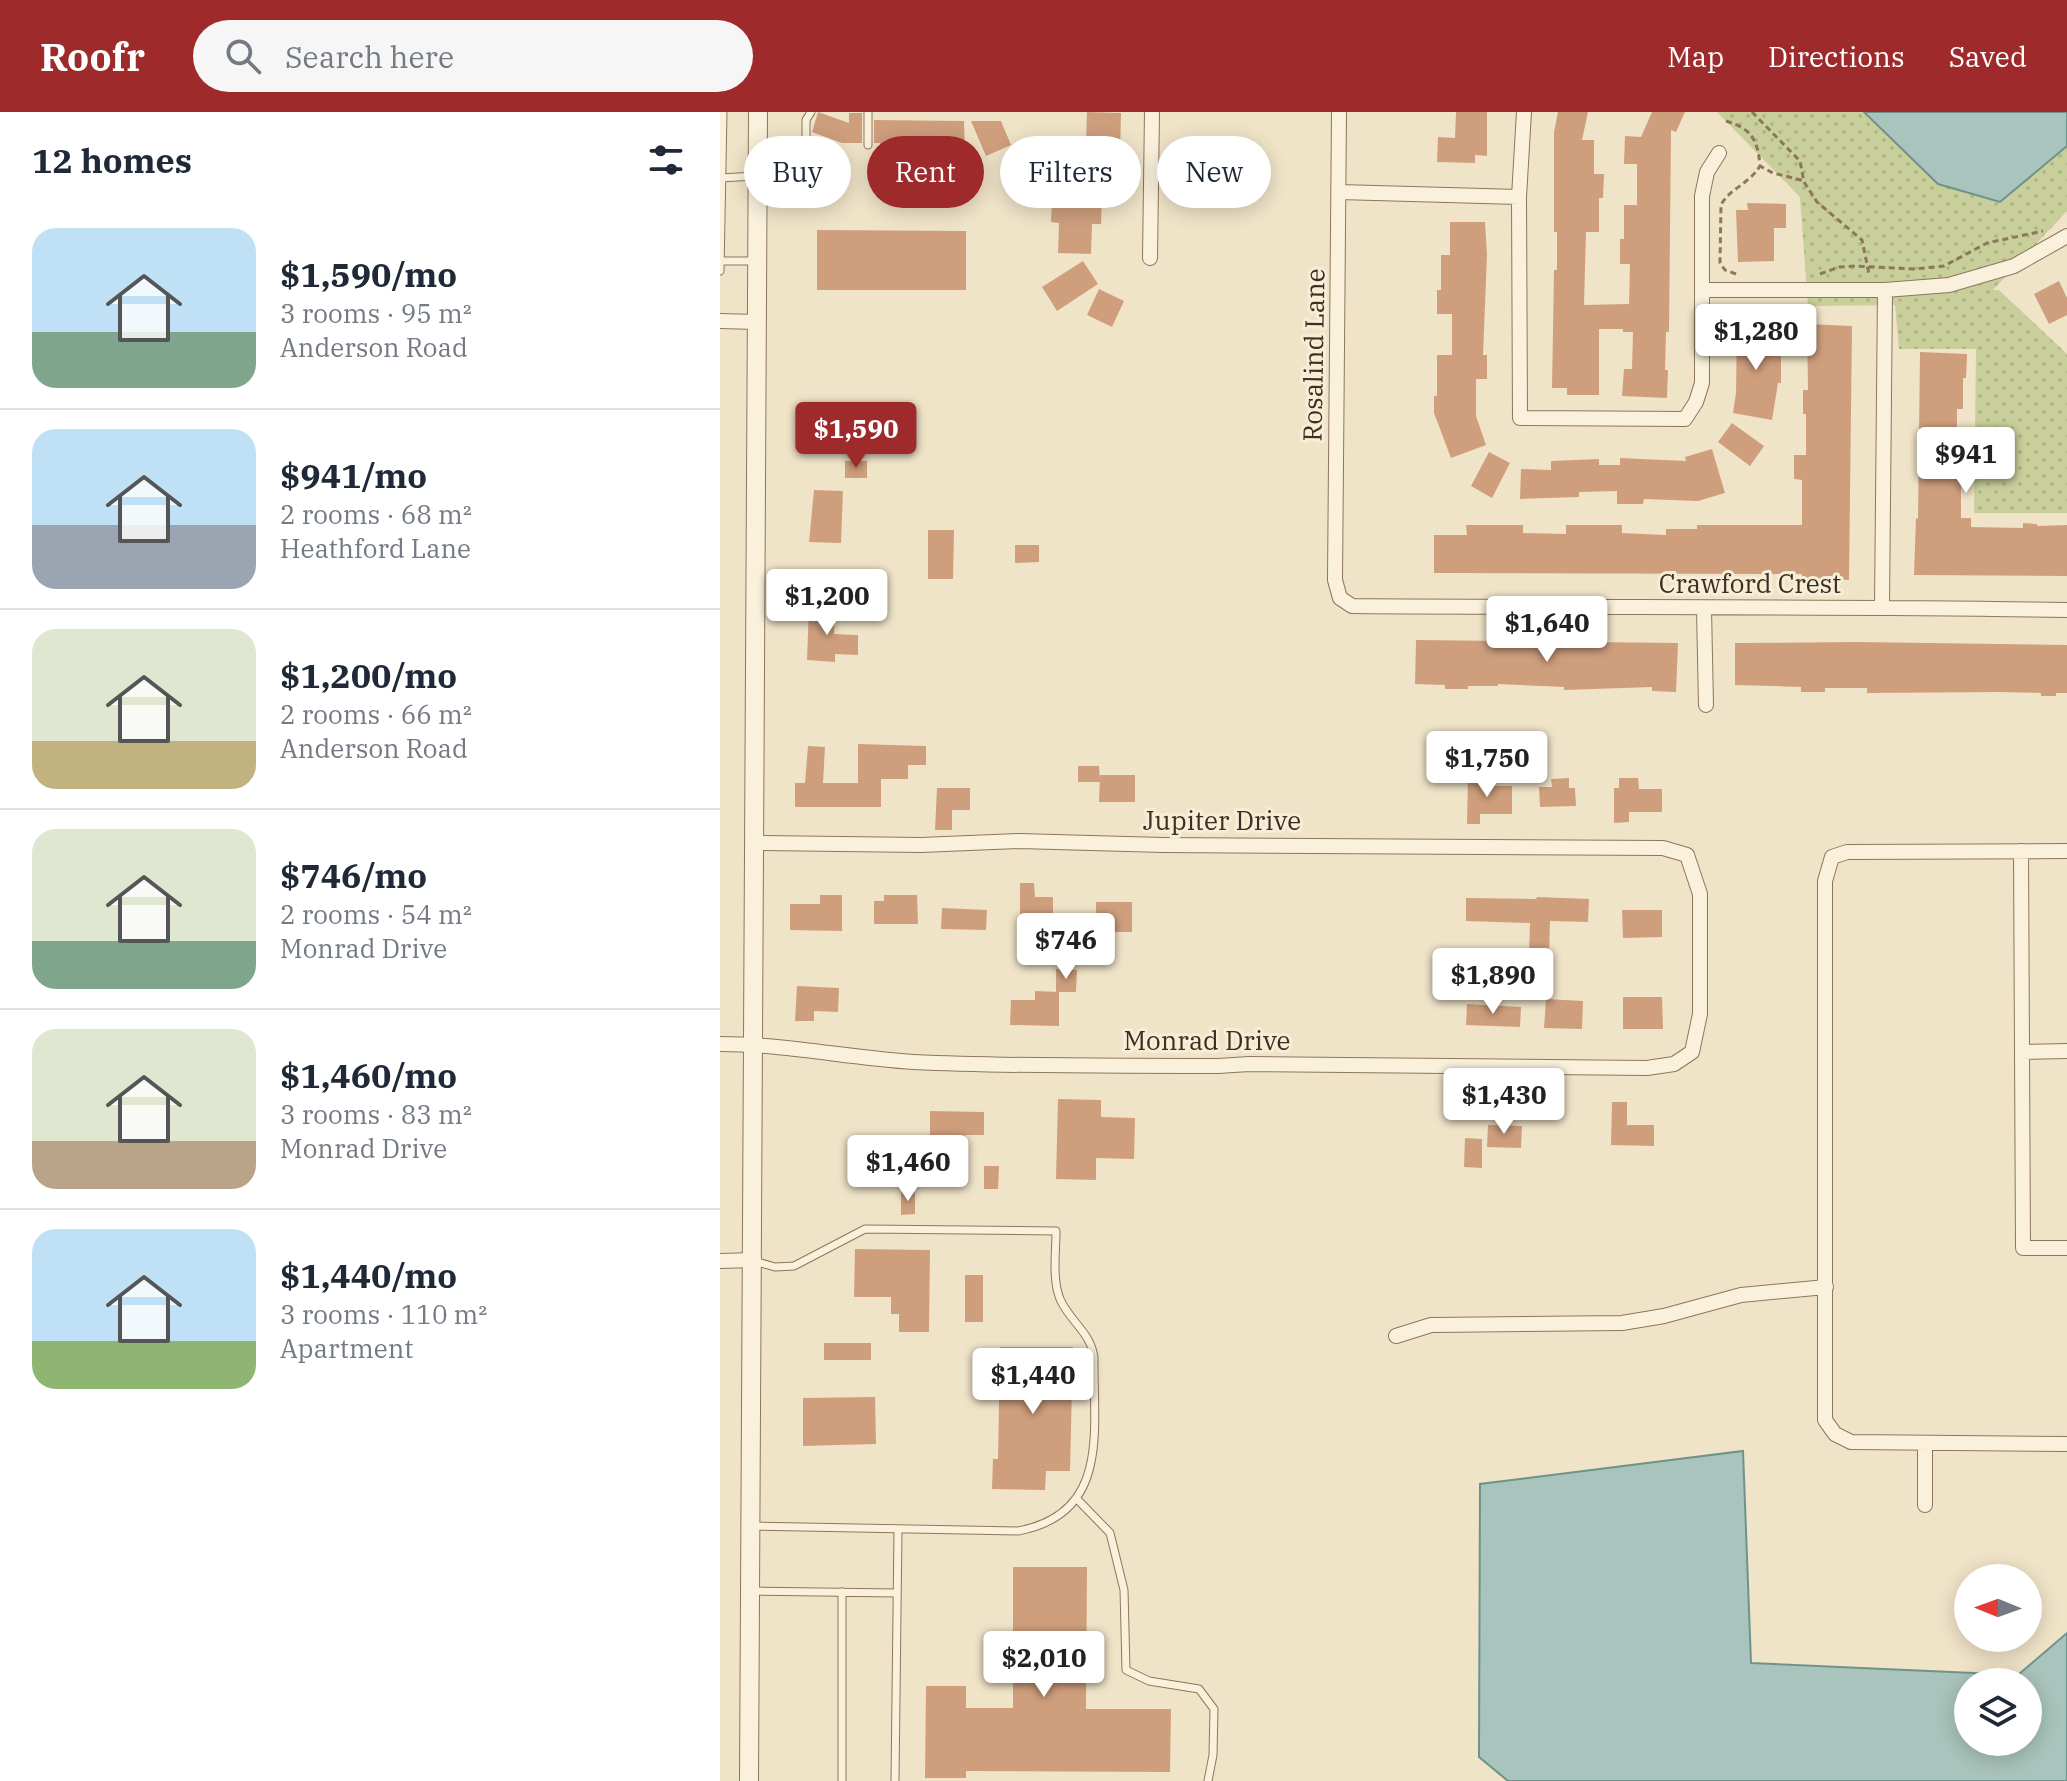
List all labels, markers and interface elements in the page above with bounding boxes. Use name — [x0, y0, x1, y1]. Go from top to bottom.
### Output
search box — [193, 20, 753, 92]
text: Roofr — [40, 32, 145, 81]
icon: search — [221, 34, 265, 78]
text: Search here — [285, 37, 454, 76]
text: Map — [1667, 38, 1724, 75]
text: Directions — [1768, 38, 1905, 75]
text: Saved — [1949, 38, 2027, 75]
chip: Buy — [744, 136, 851, 208]
chip: Rent — [867, 136, 984, 208]
chip: Filters — [1000, 136, 1141, 208]
chip: New — [1157, 136, 1271, 208]
text: 12 homes — [32, 138, 192, 182]
icon: filters — [644, 138, 688, 182]
text: $1,590/mo — [280, 252, 457, 296]
icon: home — [96, 260, 192, 356]
street label: Rosalind Lane — [1294, 268, 1332, 442]
text: 3 rooms · 95 m² — [280, 296, 472, 330]
pin: $1,280 — [1691, 304, 1821, 372]
text: $1,280 — [1713, 313, 1799, 347]
text: Anderson Road — [280, 330, 468, 364]
pin: $1,590 — [791, 402, 921, 470]
text: $1,590 — [813, 411, 899, 445]
pin: $941 — [1919, 427, 2013, 495]
text: $941 — [1935, 436, 1997, 470]
text: $941/mo — [280, 453, 427, 497]
icon: home — [96, 461, 192, 557]
text: 2 rooms · 68 m² — [280, 497, 472, 531]
text: Heathford Lane — [280, 531, 471, 565]
street label: Crawford Crest — [1659, 566, 1841, 600]
pin: $1,200 — [762, 569, 892, 637]
text: $1,200 — [784, 578, 870, 612]
pin: $1,640 — [1482, 596, 1612, 664]
text: $1,640 — [1504, 605, 1590, 639]
text: $1,200/mo — [280, 653, 457, 697]
icon: home — [96, 661, 192, 757]
text: 2 rooms · 66 m² — [280, 697, 472, 731]
text: Anderson Road — [280, 731, 468, 765]
pin: $1,750 — [1422, 731, 1552, 799]
text: $1,750 — [1444, 740, 1530, 774]
street label: Jupiter Drive — [1143, 803, 1301, 837]
text: $746/mo — [280, 853, 427, 897]
icon: home — [96, 861, 192, 957]
text: 2 rooms · 54 m² — [280, 897, 472, 931]
pin: $746 — [1019, 913, 1113, 981]
text: $746 — [1035, 922, 1097, 956]
text: Monrad Drive — [280, 931, 447, 965]
pin: $1,890 — [1428, 948, 1558, 1016]
text: $1,890 — [1450, 957, 1536, 991]
street label: Monrad Drive — [1123, 1023, 1291, 1057]
text: $1,460/mo — [280, 1053, 457, 1097]
icon: home — [96, 1061, 192, 1157]
pin: $1,430 — [1439, 1068, 1569, 1136]
text: $1,430 — [1461, 1077, 1547, 1111]
text: 3 rooms · 83 m² — [280, 1097, 472, 1131]
text: Monrad Drive — [280, 1131, 447, 1165]
pin: $1,460 — [843, 1135, 973, 1203]
text: $1,460 — [865, 1144, 951, 1178]
text: $1,440/mo — [280, 1253, 457, 1297]
icon: home — [96, 1261, 192, 1357]
text: 3 rooms · 110 m² — [280, 1297, 487, 1331]
text: Apartment — [280, 1331, 413, 1365]
pin: $1,440 — [968, 1348, 1098, 1416]
text: $1,440 — [990, 1357, 1076, 1391]
north arrow — [1954, 1564, 2042, 1652]
map controls — [1954, 1564, 2042, 1756]
pin: $2,010 — [979, 1631, 1109, 1699]
text: $2,010 — [1001, 1640, 1087, 1674]
button: layers — [1954, 1668, 2042, 1756]

